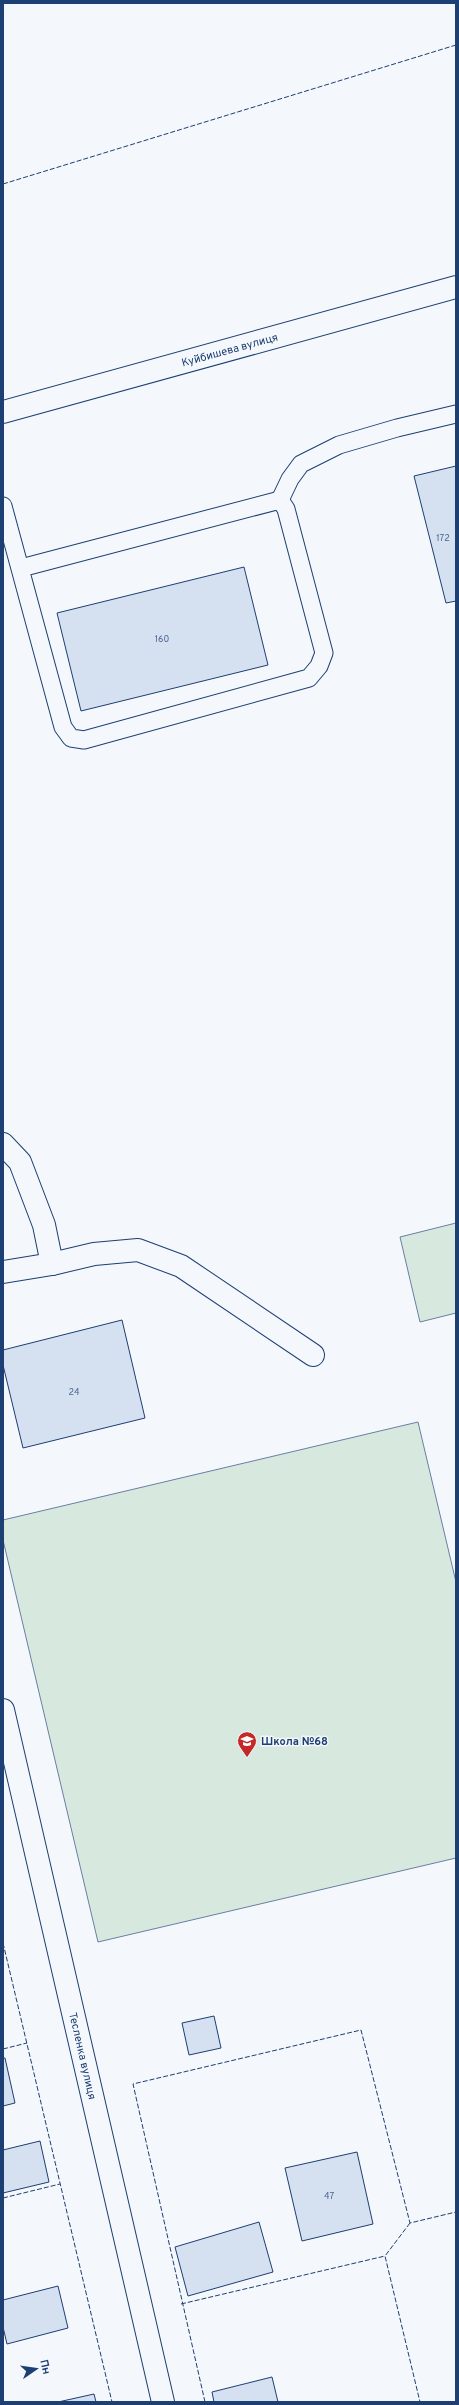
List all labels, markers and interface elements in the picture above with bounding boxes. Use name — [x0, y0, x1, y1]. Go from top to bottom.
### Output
street label: Куйбишева вулиця — [180, 330, 280, 370]
house number: 172 — [436, 533, 450, 544]
house number: 160 — [155, 634, 169, 645]
house number: 24 — [68, 1387, 80, 1398]
school or university icon: Школа №68 — [236, 1730, 258, 1758]
place label: Школа №68 — [261, 1735, 328, 1749]
street label: Тесленка вулиця — [65, 2011, 99, 2101]
house number: 47 — [324, 2191, 334, 2202]
north arrow — [16, 2349, 56, 2389]
text: Пн — [36, 2358, 53, 2376]

